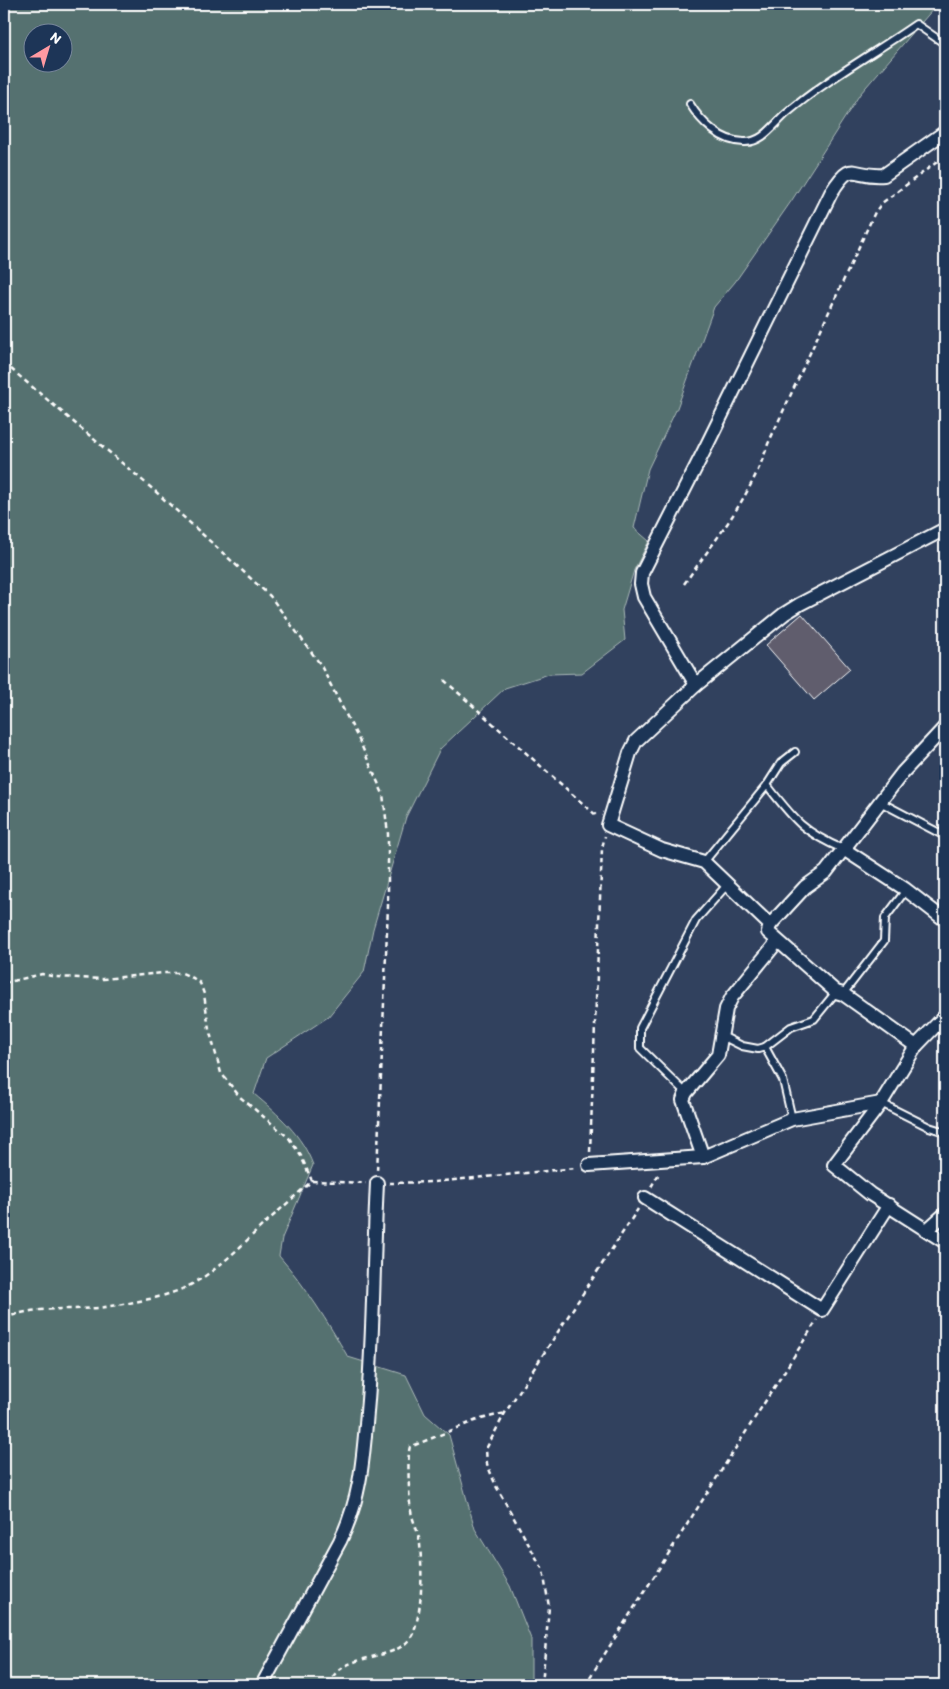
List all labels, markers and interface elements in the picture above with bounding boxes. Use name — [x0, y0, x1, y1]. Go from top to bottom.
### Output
north arrow — [22, 22, 72, 72]
text: N — [47, 29, 65, 48]

